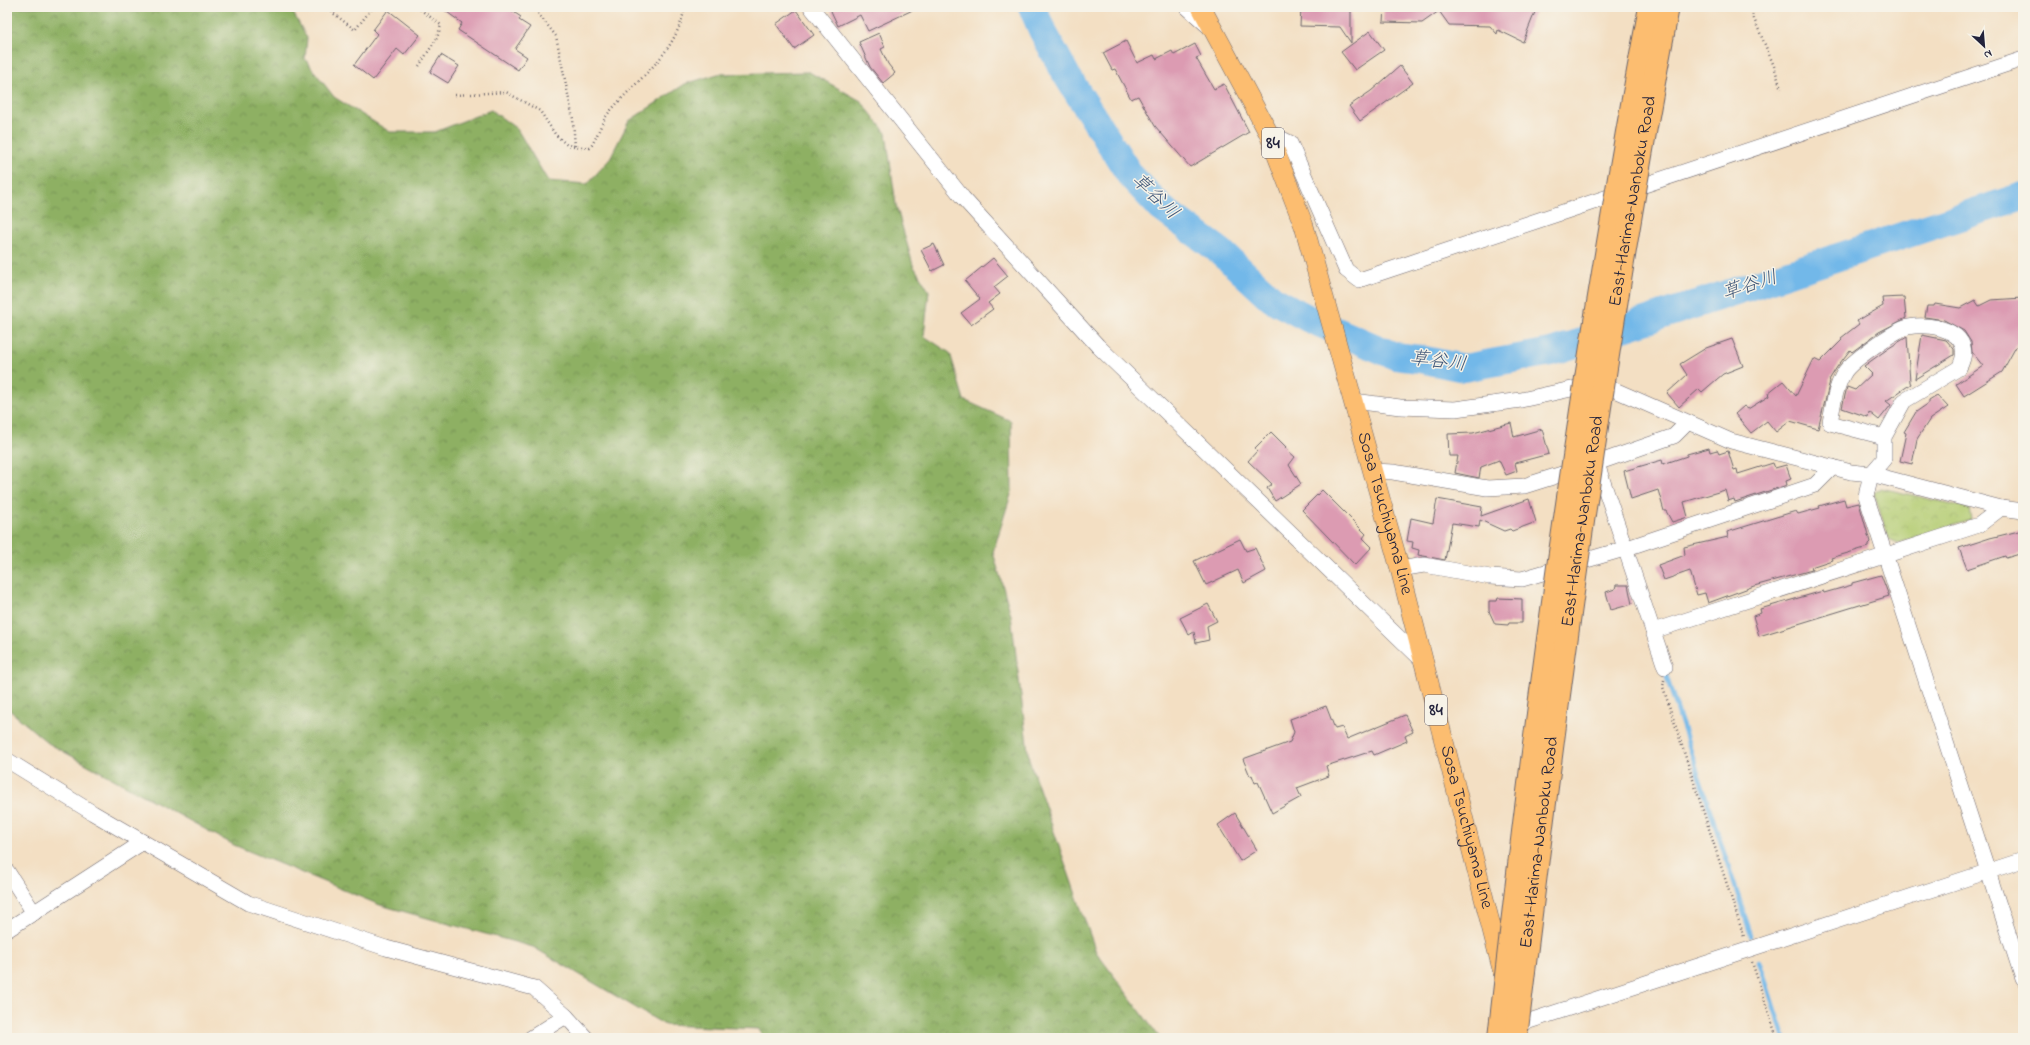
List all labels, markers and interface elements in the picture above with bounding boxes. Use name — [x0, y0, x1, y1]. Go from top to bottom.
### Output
north arrow — [1964, 26, 2004, 66]
text: N — [1981, 45, 1995, 63]
street label: East-Harima-Nanboku Road — [1603, 94, 1664, 308]
road number: 84 — [1262, 128, 1284, 158]
water label: 草谷川 — [1125, 167, 1185, 227]
water label: 草谷川 — [1719, 264, 1781, 308]
water label: 草谷川 — [1408, 345, 1468, 379]
street label: East-Harima-Nanboku Road — [1555, 414, 1611, 629]
street label: Sosa Tsuchiyama Line — [1349, 429, 1419, 599]
road number: 84 — [1425, 695, 1447, 725]
street label: East-Harima-Nanboku Road — [1514, 735, 1566, 950]
street label: Sosa Tsuchiyama Line — [1432, 743, 1499, 913]

